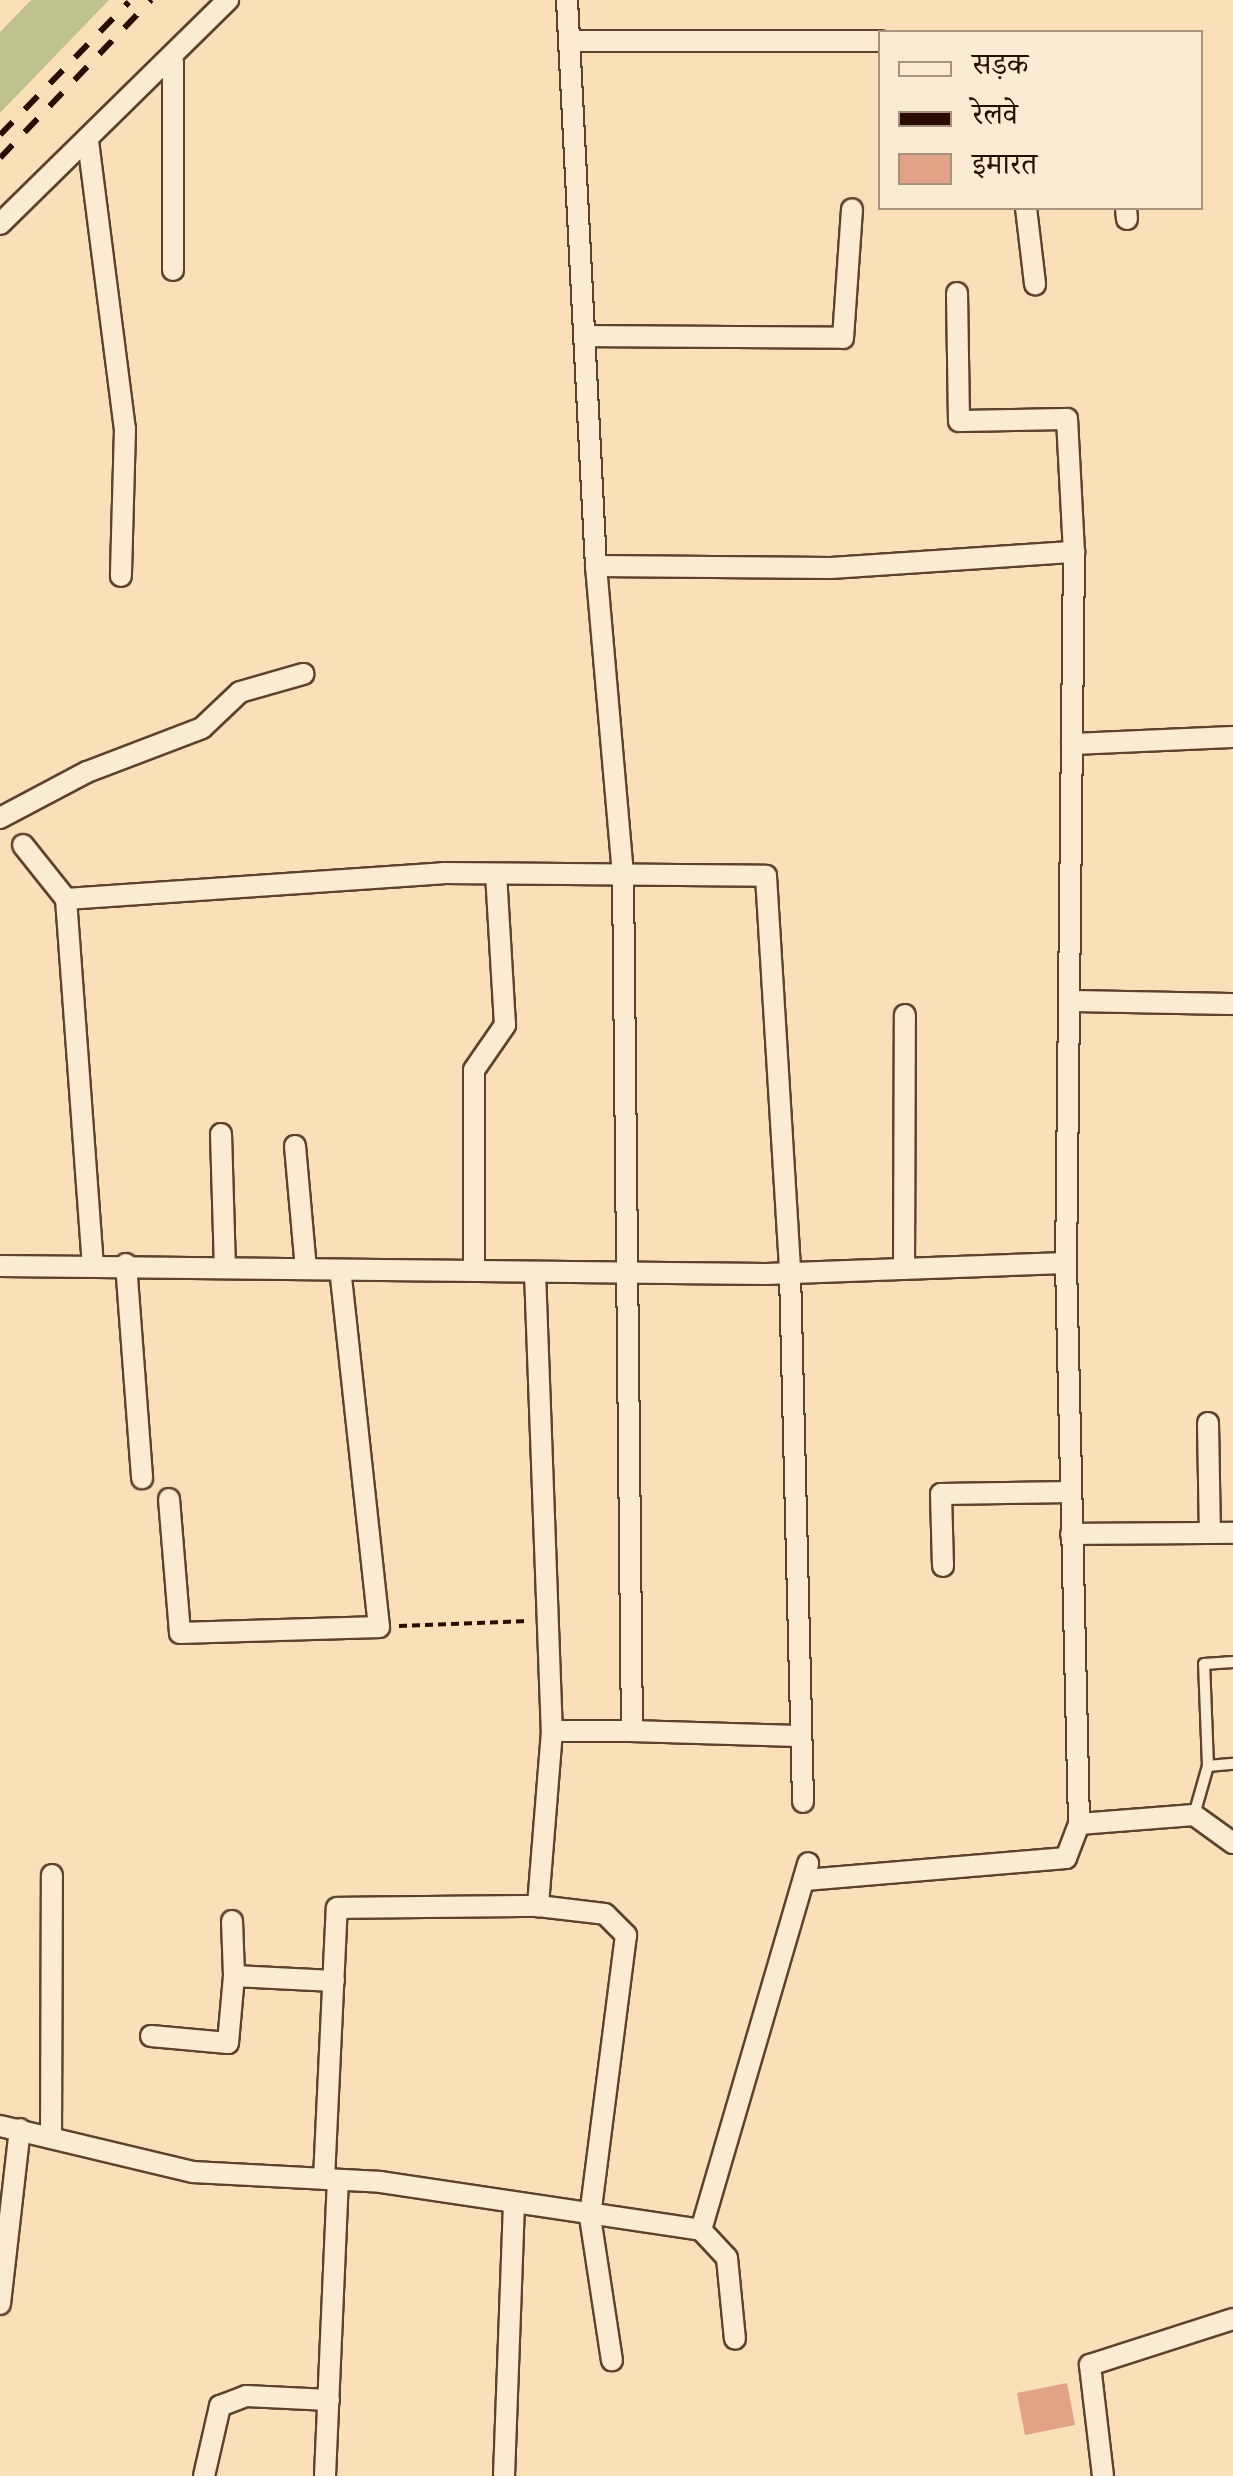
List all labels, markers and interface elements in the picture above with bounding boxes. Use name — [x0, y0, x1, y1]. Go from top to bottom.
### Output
legend — [878, 30, 1203, 210]
text: सड़क — [972, 46, 1028, 83]
text: रेलवे — [972, 96, 1018, 133]
text: इमारत — [972, 146, 1037, 183]

